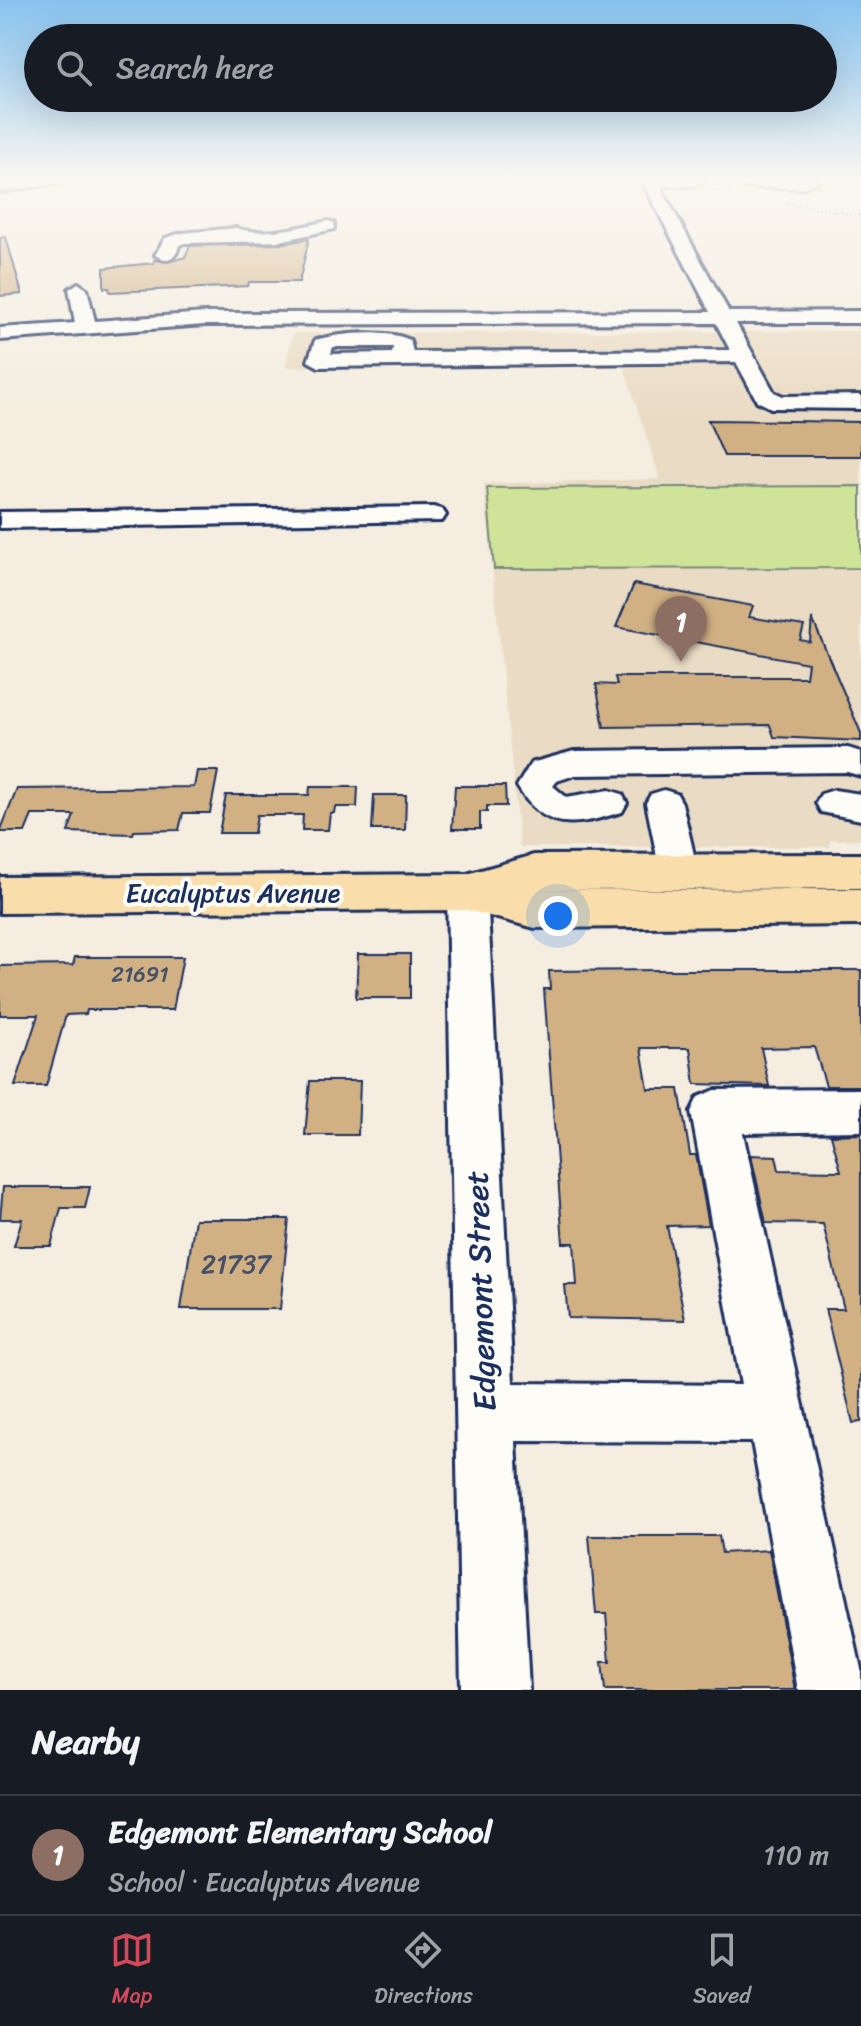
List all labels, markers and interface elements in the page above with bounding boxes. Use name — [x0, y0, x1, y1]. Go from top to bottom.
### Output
search box — [24, 24, 837, 112]
text: Search here — [116, 41, 274, 95]
icon: search — [52, 46, 96, 90]
pin: 1 — [655, 596, 707, 662]
street label: Eucalyptus Avenue — [126, 870, 341, 916]
your location — [538, 896, 578, 936]
house number: 21691 — [111, 955, 169, 994]
street label: Edgemont Street — [448, 1170, 514, 1412]
house number: 21737 — [201, 1241, 273, 1287]
text: Nearby — [32, 1712, 140, 1772]
text: Edgemont Elementary School — [108, 1805, 492, 1859]
text: 1 — [52, 1832, 64, 1878]
text: 110 m — [764, 1832, 829, 1878]
text: School · Eucalyptus Avenue — [108, 1859, 420, 1905]
tab: Map — [110, 1928, 154, 2015]
tab: Directions — [374, 1928, 473, 2015]
tab: Saved — [693, 1928, 751, 2015]

